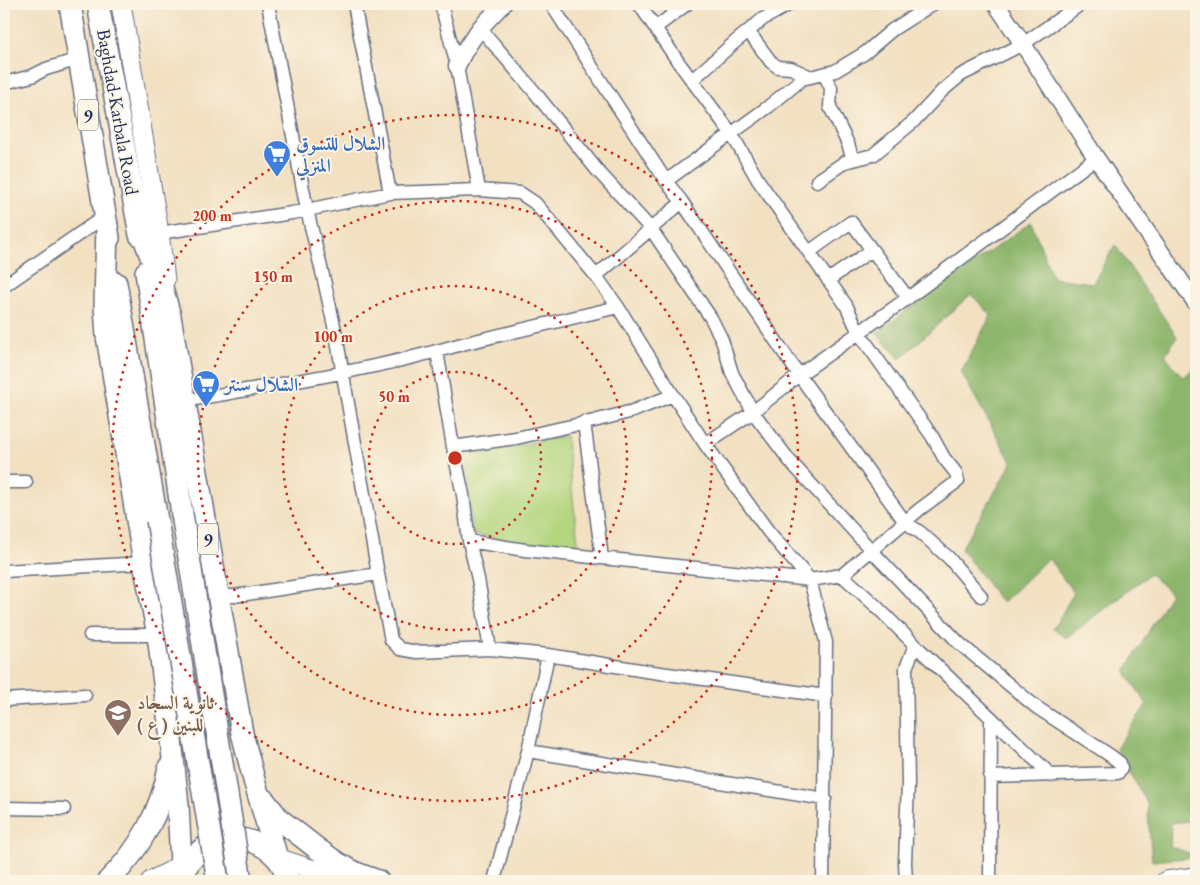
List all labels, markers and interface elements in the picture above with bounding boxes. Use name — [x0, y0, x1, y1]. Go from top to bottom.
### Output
street label: Baghdad-Karbala Road — [91, 27, 145, 197]
road number: 9 — [78, 100, 98, 130]
place label: الشلال للتسوق المنزلي — [295, 131, 385, 181]
supermarket icon: الشلال للتسوق المنزلي — [262, 139, 292, 178]
text: 200 m — [192, 206, 232, 225]
text: 150 m — [253, 267, 293, 286]
text: 100 m — [313, 327, 353, 346]
supermarket icon: الشلال سنتر — [191, 369, 221, 408]
place label: الشلال سنتر — [223, 372, 298, 397]
text: 50 m — [378, 387, 410, 406]
centre of rings — [446, 449, 464, 467]
road number: 9 — [198, 524, 218, 554]
place label: ثانوية السجاد ( ع ) للبنين — [137, 690, 214, 740]
school or university icon: ثانوية السجاد ( ع ) للبنين — [103, 698, 133, 737]

